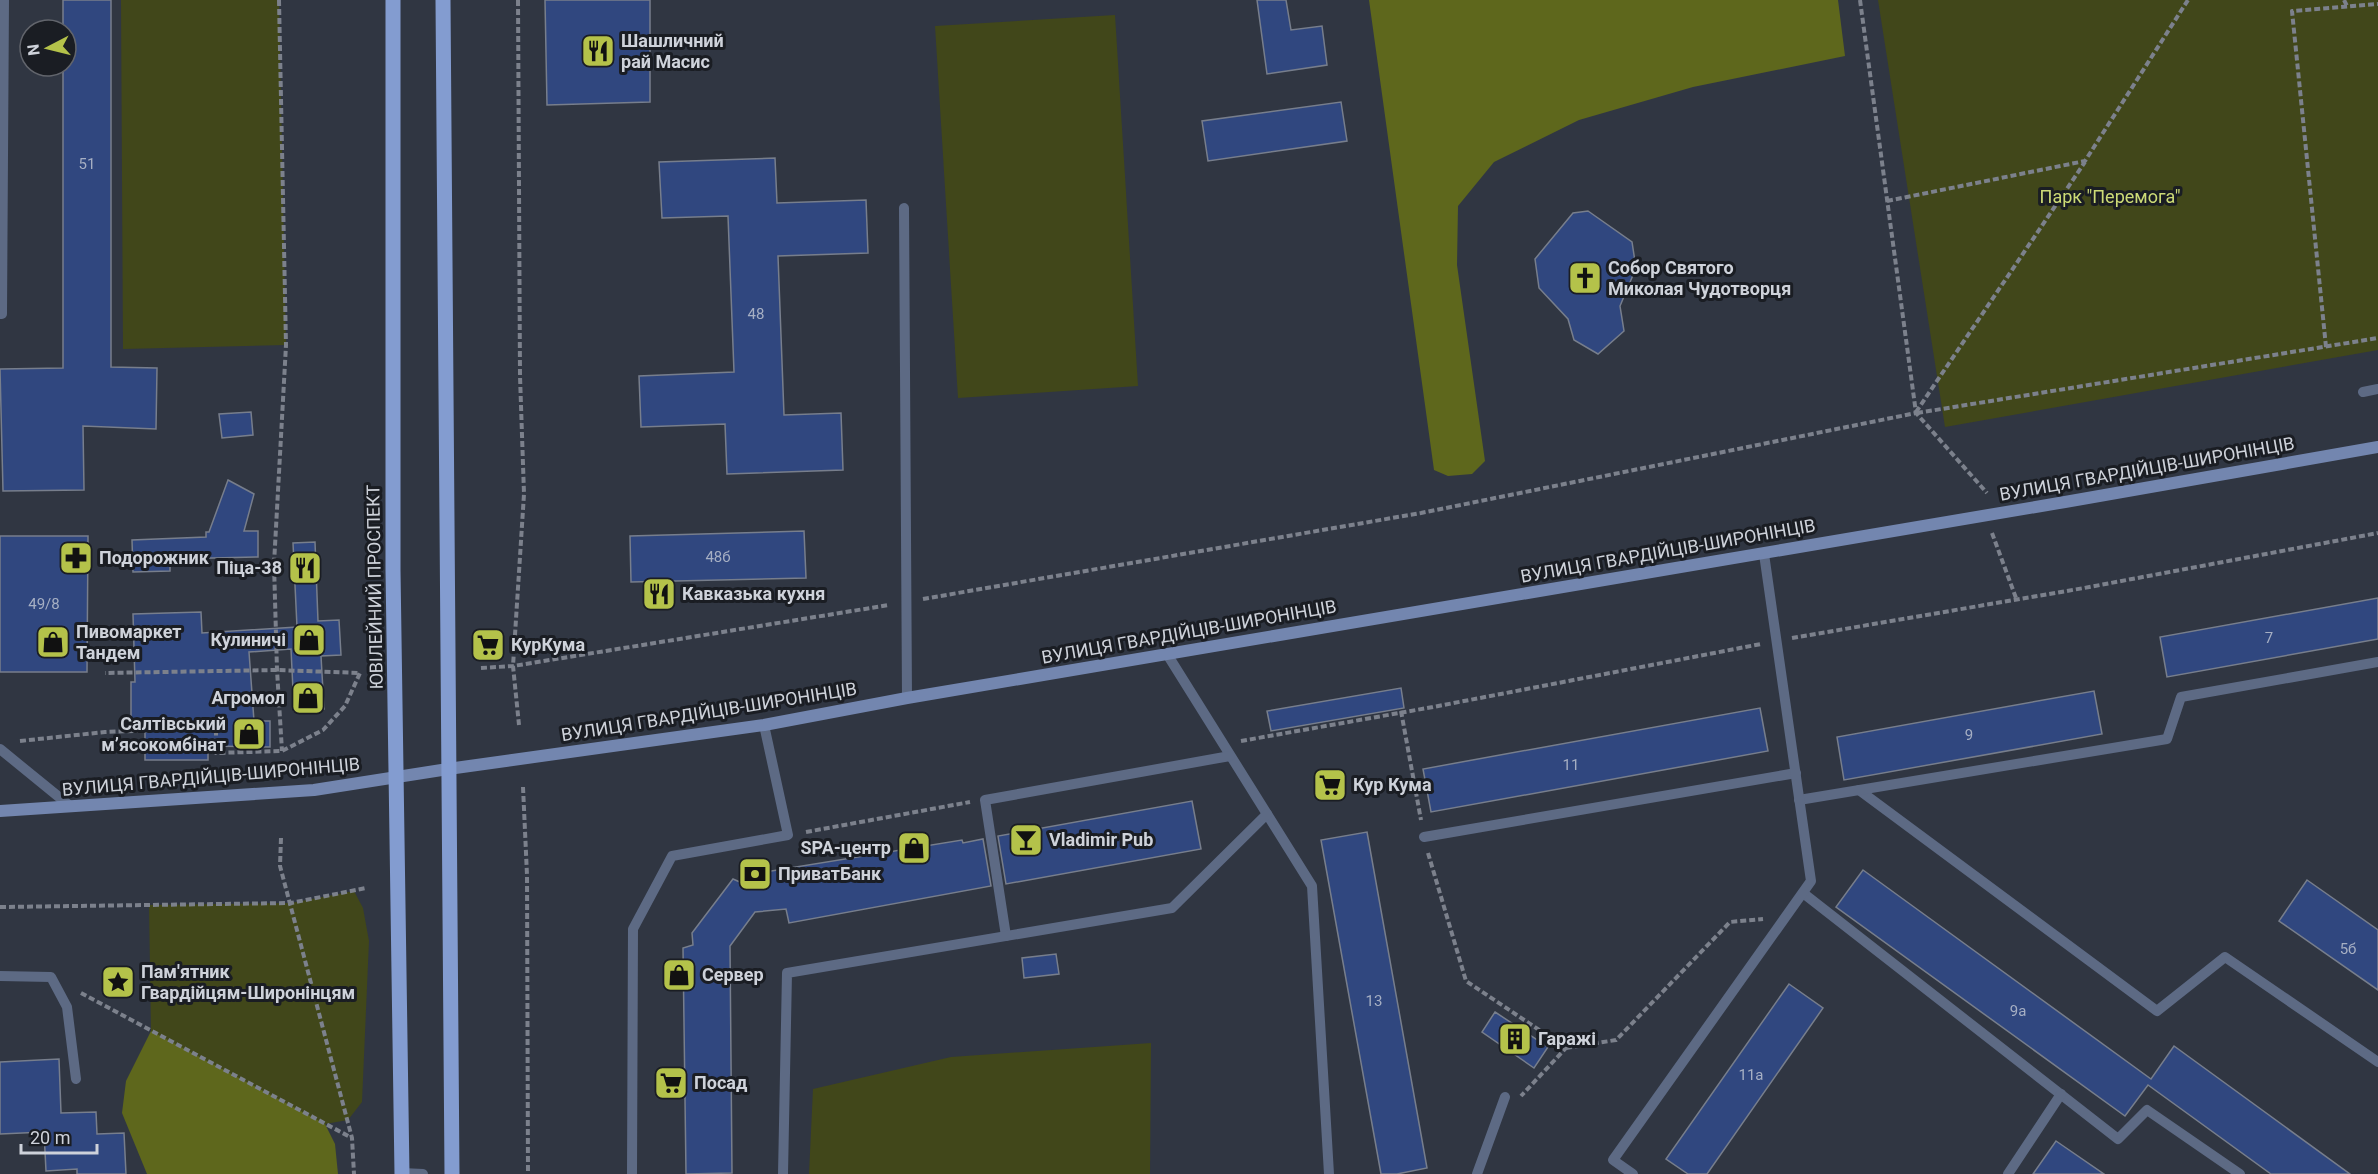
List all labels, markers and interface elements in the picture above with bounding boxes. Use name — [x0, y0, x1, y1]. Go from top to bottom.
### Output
north arrow — [18, 18, 78, 78]
place label: Шашличний рай Масис — [621, 30, 724, 72]
restaurant icon: Шашличний рай Масис — [580, 33, 616, 69]
text: N — [23, 43, 44, 57]
house number: 51 — [79, 155, 95, 173]
park label: Парк "Перемога" — [2040, 186, 2180, 207]
place label: Собор Святого Миколая Чудотворця — [1608, 257, 1791, 299]
church icon: Собор Святого Миколая Чудотворця — [1567, 260, 1603, 296]
house number: 48 — [748, 305, 764, 323]
street label: ВУЛИЦЯ ГВАРДІЙЦІВ-ШИРОНІНЦІВ — [1998, 432, 2296, 505]
street label: ЮВІЛЕЙНИЙ ПРОСПЕКТ — [362, 484, 387, 690]
street label: ВУЛИЦЯ ГВАРДІЙЦІВ-ШИРОНІНЦІВ — [1519, 514, 1817, 587]
pharmacy icon: Подорожник — [58, 540, 94, 576]
place label: Подорожник — [99, 547, 210, 568]
house number: 48б — [705, 548, 731, 566]
restaurant icon: Піца-38 — [287, 550, 323, 586]
place label: Піца-38 — [216, 557, 282, 578]
restaurant icon: Кавказька кухня — [641, 576, 677, 612]
place label: Кавказька кухня — [682, 583, 825, 604]
house number: 49/8 — [28, 595, 60, 613]
street label: ВУЛИЦЯ ГВАРДІЙЦІВ-ШИРОНІНЦІВ — [1040, 595, 1338, 668]
place label: Пивомаркет Тандем — [76, 621, 181, 663]
shop icon: Кулиничі — [291, 622, 327, 658]
shop icon: Пивомаркет Тандем — [35, 624, 71, 660]
supermarket icon: КурКума — [470, 627, 506, 663]
place label: Кулиничі — [211, 629, 286, 650]
house number: 7 — [2265, 629, 2273, 647]
place label: КурКума — [511, 634, 585, 655]
street label: ВУЛИЦЯ ГВАРДІЙЦІВ-ШИРОНІНЦІВ — [560, 678, 858, 745]
shop icon: Агромол — [290, 680, 326, 716]
place label: Агромол — [211, 687, 285, 708]
place label: Салтівський мʼясокомбінат — [101, 713, 226, 755]
shop icon: Салтівський мʼясокомбінат — [231, 716, 267, 752]
house number: 9 — [1965, 726, 1973, 744]
street label: ВУЛИЦЯ ГВАРДІЙЦІВ-ШИРОНІНЦІВ — [61, 753, 361, 800]
house number: 11 — [1563, 756, 1579, 774]
supermarket icon: Кур Кума — [1312, 767, 1348, 803]
place label: Кур Кума — [1353, 774, 1432, 795]
bar icon: Vladimir Pub — [1008, 822, 1044, 858]
place label: Vladimir Pub — [1049, 829, 1153, 850]
shop icon: SPA-центр — [896, 830, 932, 866]
place label: SPA-центр — [800, 837, 891, 858]
bank icon: ПриватБанк — [737, 856, 773, 892]
place label: ПриватБанк — [778, 863, 882, 884]
house number: 5б — [2340, 940, 2356, 958]
shop icon: Сервер — [661, 957, 697, 993]
place label: Пам'ятник Гвардійцям-Широнінцям — [141, 961, 355, 1003]
place icon: Пам'ятник Гвардійцям-Широнінцям — [100, 964, 136, 1000]
place label: Сервер — [702, 964, 764, 985]
house number: 13 — [1366, 992, 1382, 1010]
house number: 9а — [2010, 1002, 2026, 1020]
building icon: Гаражі — [1497, 1021, 1533, 1057]
place label: Гаражі — [1538, 1028, 1596, 1049]
supermarket icon: Посад — [653, 1065, 689, 1101]
house number: 11а — [1738, 1066, 1764, 1084]
place label: Посад — [694, 1072, 748, 1093]
scale bar — [21, 1117, 98, 1155]
text: 20 m — [30, 1127, 70, 1148]

